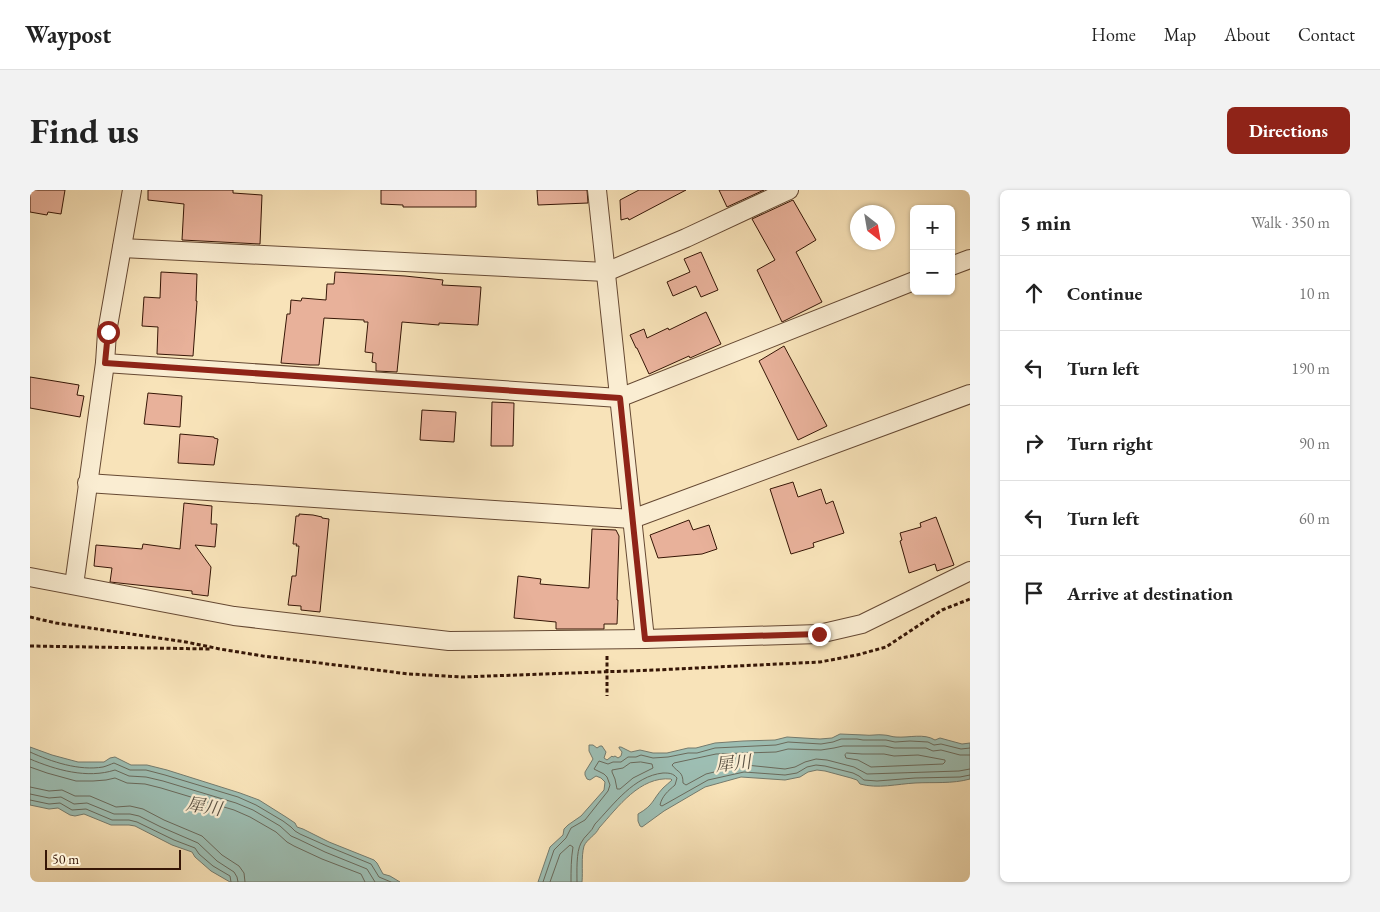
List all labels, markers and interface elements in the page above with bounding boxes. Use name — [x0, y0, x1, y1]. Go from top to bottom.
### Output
text: Waypost — [25, 19, 111, 50]
text: Home — [1091, 23, 1136, 46]
text: Map — [1164, 23, 1196, 46]
text: About — [1224, 23, 1270, 46]
text: Contact — [1298, 23, 1355, 46]
button: Directions — [1227, 107, 1350, 154]
text: Find us — [30, 108, 139, 153]
north arrow — [850, 205, 895, 250]
map controls — [910, 205, 955, 295]
button: + — [910, 205, 955, 250]
text: 5 min — [1020, 209, 1071, 236]
text: Walk · 350 m — [1251, 212, 1330, 233]
button: − — [910, 250, 955, 295]
icon: ahead — [1020, 279, 1048, 307]
text: Continue — [1067, 281, 1142, 306]
text: 10 m — [1299, 283, 1330, 304]
route start — [97, 321, 120, 344]
icon: left — [1020, 354, 1048, 382]
text: Turn left — [1067, 356, 1139, 381]
text: 190 m — [1291, 358, 1330, 379]
icon: right — [1020, 429, 1048, 457]
text: Turn right — [1067, 431, 1153, 456]
text: 90 m — [1299, 433, 1330, 454]
icon: left — [1020, 504, 1048, 532]
text: Turn left — [1067, 506, 1139, 531]
text: 60 m — [1299, 508, 1330, 529]
icon: arrive — [1020, 579, 1048, 607]
text: Arrive at destination — [1067, 581, 1233, 606]
route end — [808, 623, 831, 646]
water label: 犀川 — [714, 749, 754, 776]
water label: 犀川 — [184, 792, 226, 820]
scale bar — [45, 847, 181, 870]
text: 50 m — [52, 850, 79, 868]

